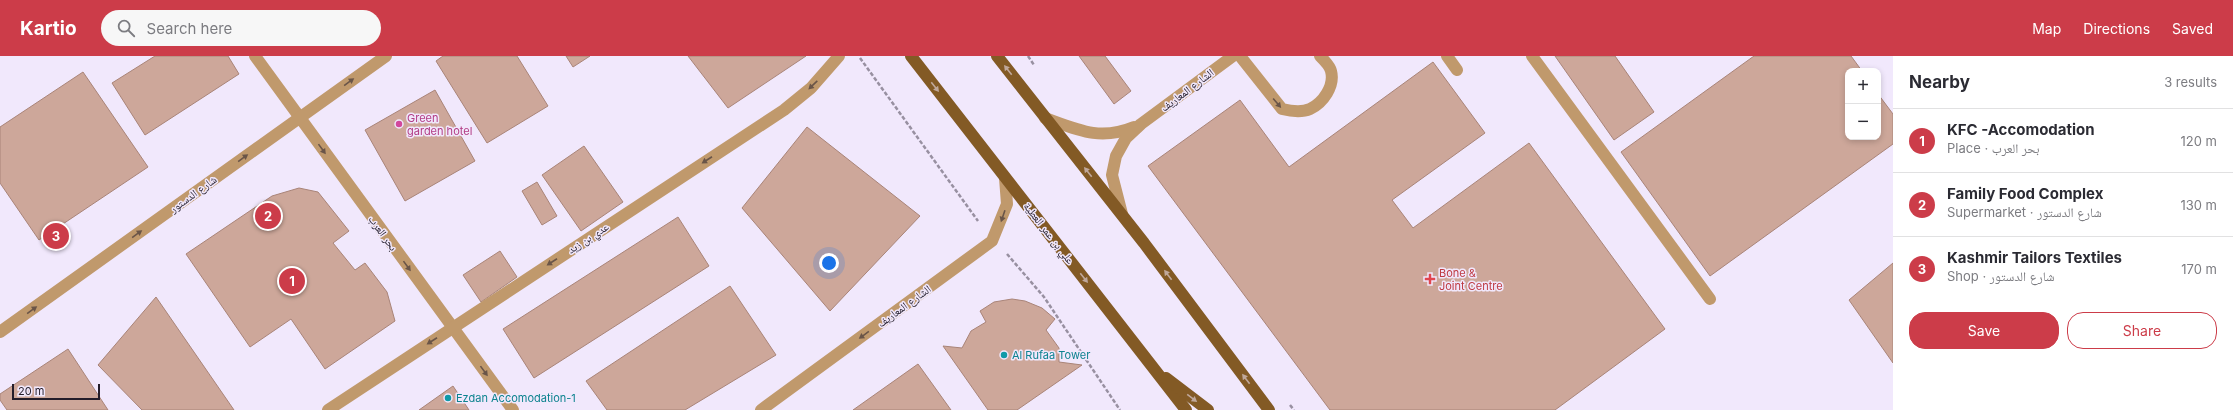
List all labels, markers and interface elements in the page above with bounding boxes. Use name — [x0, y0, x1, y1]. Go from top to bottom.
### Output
search box — [101, 10, 381, 46]
text: Kartio — [20, 17, 77, 40]
icon: search — [115, 17, 137, 39]
text: Search here — [147, 19, 232, 38]
text: Map — [2032, 20, 2061, 37]
text: Directions — [2083, 20, 2150, 37]
text: Saved — [2172, 20, 2213, 37]
one-way arrow — [1003, 64, 1012, 75]
street label: الشارع المعاريف — [1158, 65, 1216, 115]
map controls — [1845, 68, 1881, 140]
button: + — [1845, 68, 1881, 104]
text: Nearby — [1909, 72, 1970, 92]
text: 3 results — [2164, 74, 2217, 90]
one-way arrow — [343, 78, 354, 86]
one-way arrow — [808, 80, 818, 90]
one-way arrow — [931, 81, 939, 92]
one-way arrow — [1273, 98, 1282, 109]
button: − — [1845, 104, 1881, 140]
place label: Green garden hotel — [407, 111, 472, 138]
marker: Green garden hotel — [394, 119, 404, 129]
text: KFC -Accomodation — [1947, 120, 2095, 139]
text: 1 — [1919, 133, 1925, 149]
text: 120 m — [2181, 133, 2217, 149]
text: Place · بحر العرب — [1947, 140, 2040, 156]
one-way arrow — [318, 144, 326, 154]
one-way arrow — [238, 154, 248, 162]
one-way arrow — [702, 156, 713, 164]
one-way arrow — [1084, 167, 1092, 178]
street label: شارع الدستور — [166, 172, 219, 216]
text: Family Food Complex — [1947, 184, 2103, 203]
text: 2 — [1918, 197, 1926, 213]
text: 130 m — [2180, 197, 2217, 213]
street label: علي بن عمر العطية — [1019, 199, 1078, 268]
pin: 2 — [255, 201, 281, 231]
text: Supermarket · شارع الدستور — [1947, 204, 2102, 220]
one-way arrow — [1000, 210, 1006, 222]
street label: بحر العرب — [365, 213, 401, 253]
street label: عدي بن زيد — [565, 219, 613, 258]
pin: 3 — [43, 221, 69, 251]
one-way arrow — [132, 230, 143, 238]
text: Kashmir Tailors Textiles — [1947, 248, 2122, 267]
your location — [819, 253, 839, 273]
one-way arrow — [547, 258, 557, 266]
one-way arrow — [403, 260, 411, 271]
text: 3 — [1918, 261, 1926, 277]
text: 170 m — [2181, 261, 2217, 277]
pin: 1 — [279, 266, 305, 296]
place label: Bone & Joint Centre — [1439, 266, 1503, 293]
text: Shop · شارع الدستور — [1947, 268, 2055, 284]
one-way arrow — [1163, 269, 1172, 280]
one-way arrow — [1080, 272, 1088, 283]
marker: Bone & Joint Centre — [1424, 273, 1436, 285]
street label: الشارع المعاريف — [874, 282, 934, 330]
one-way arrow — [26, 305, 37, 314]
button: Save — [1909, 312, 2059, 349]
button: Share — [2067, 312, 2217, 349]
one-way arrow — [859, 331, 870, 339]
one-way arrow — [426, 337, 437, 345]
place label: Al Rufaa Tower — [1012, 348, 1090, 362]
marker: Al Rufaa Tower — [999, 350, 1009, 360]
one-way arrow — [479, 365, 488, 376]
one-way arrow — [1241, 373, 1250, 384]
scale bar — [12, 382, 100, 401]
text: 20 m — [18, 384, 44, 398]
place label: Ezdan Accomodation-1 — [456, 391, 576, 405]
marker: Ezdan Accomodation-1 — [443, 393, 453, 403]
one-way arrow — [1187, 393, 1198, 402]

